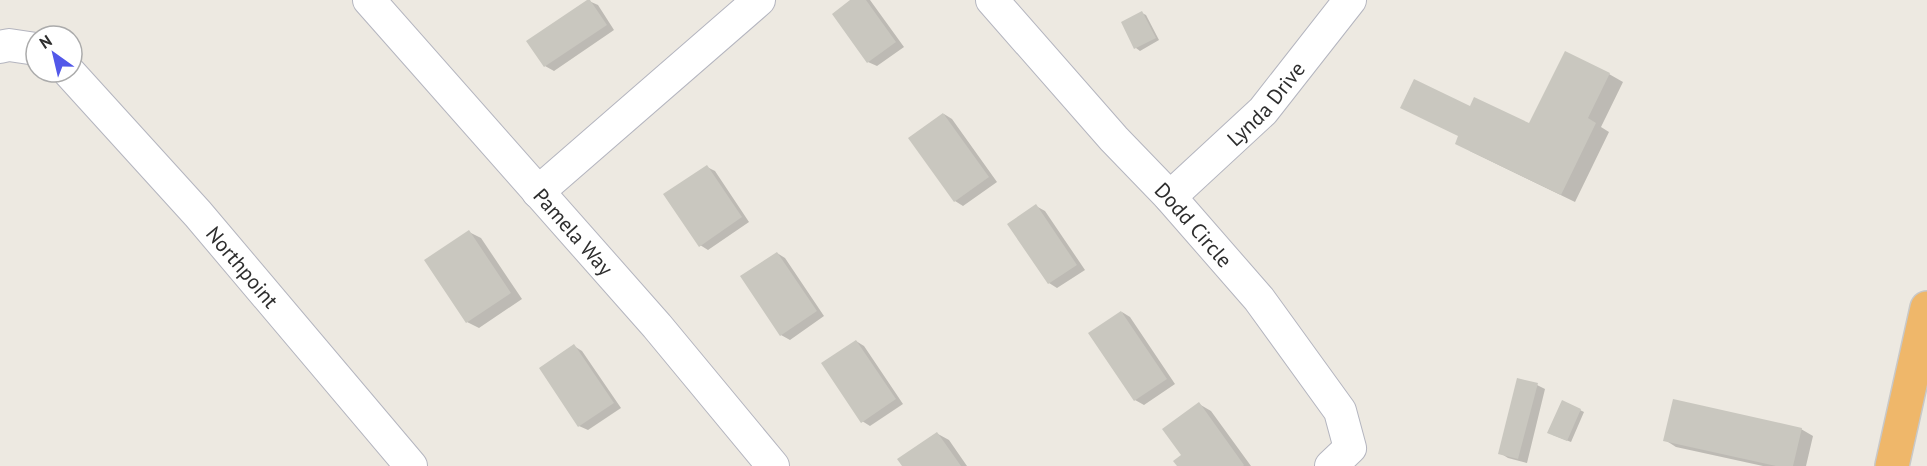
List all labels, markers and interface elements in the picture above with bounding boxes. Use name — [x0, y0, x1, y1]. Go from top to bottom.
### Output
north arrow — [24, 24, 84, 84]
text: N — [36, 30, 56, 53]
street label: Lynda Drive — [1221, 56, 1310, 151]
street label: Dodd Circle — [1149, 176, 1238, 273]
street label: Pamela Way — [528, 182, 619, 281]
street label: Northpoint — [200, 220, 285, 313]

